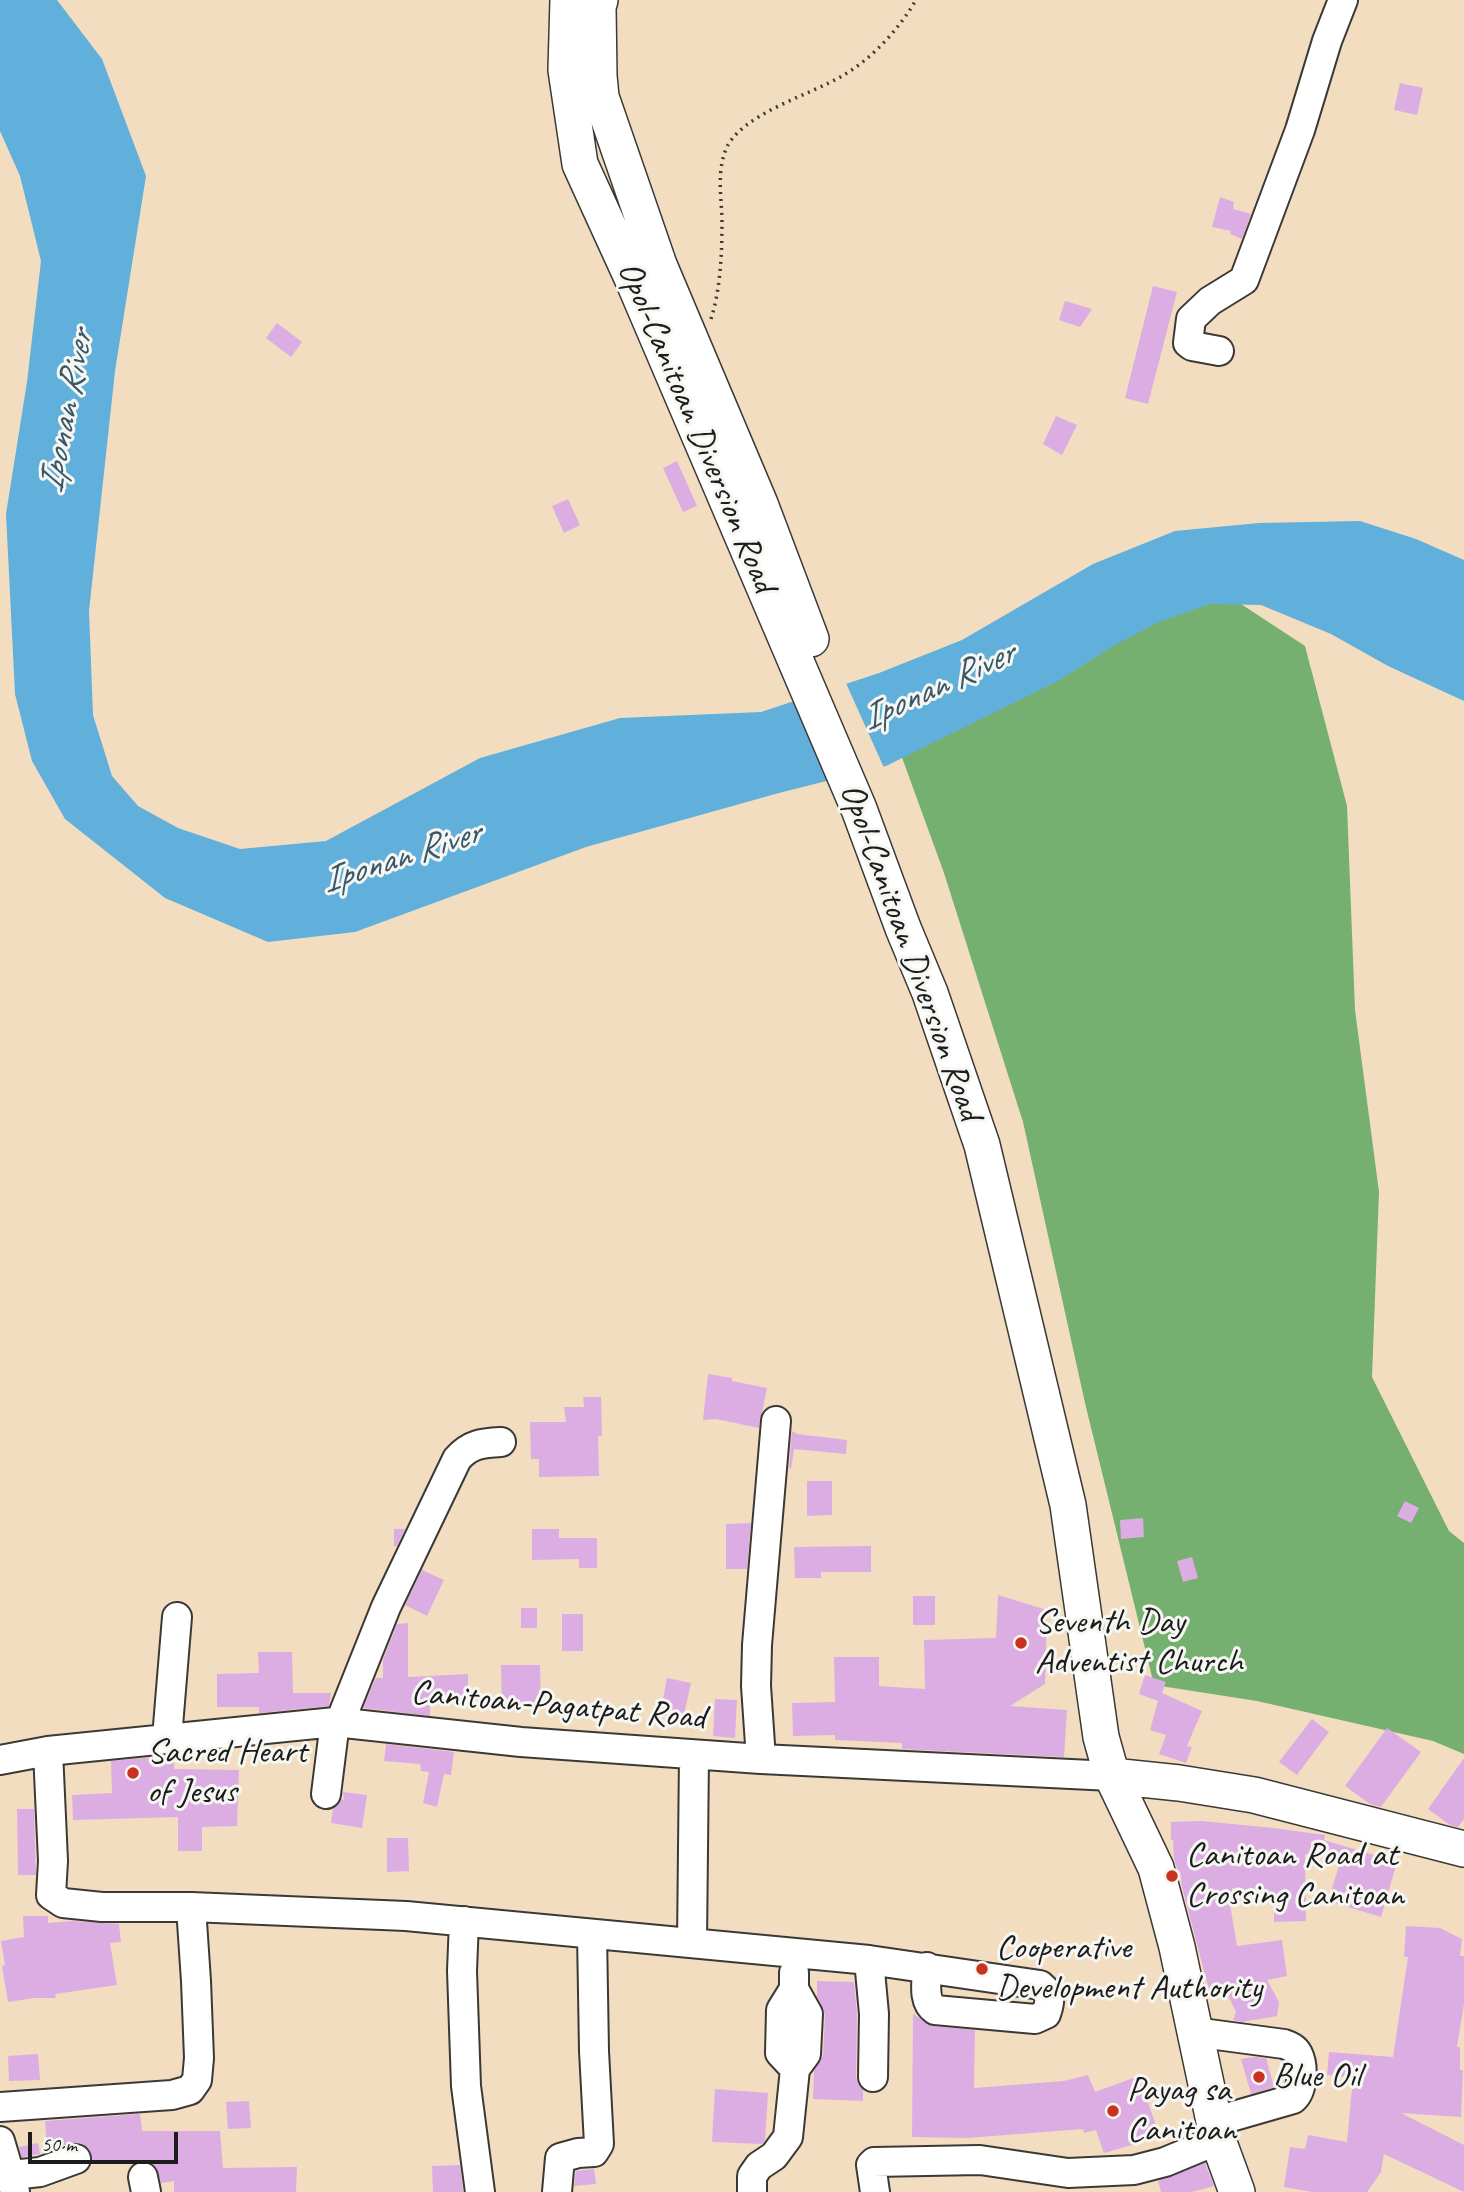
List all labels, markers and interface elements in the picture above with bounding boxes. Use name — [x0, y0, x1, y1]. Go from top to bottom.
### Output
street label: Opol-Canitoan Diversion Road — [607, 255, 785, 599]
water label: Iponan River — [30, 327, 104, 497]
water label: Iponan River — [854, 632, 1022, 742]
street label: Opol-Canitoan Diversion Road — [830, 778, 990, 1126]
water label: Iponan River — [316, 812, 486, 904]
place label: Seventh Day Adventist Church — [1035, 1602, 1243, 1684]
marker: Seventh Day Adventist Church — [1013, 1635, 1029, 1651]
street label: Canitoan-Pagatpat Road — [409, 1672, 707, 1740]
place label: Sacred Heart of Jesus — [147, 1732, 307, 1814]
marker: Sacred Heart of Jesus — [125, 1765, 141, 1781]
place label: Canitoan Road at Crossing Canitoan — [1186, 1835, 1404, 1917]
marker: Canitoan Road at Crossing Canitoan — [1164, 1868, 1180, 1884]
place label: Cooperative Development Authority — [996, 1928, 1262, 2010]
marker: Cooperative Development Authority — [974, 1961, 990, 1977]
place label: Blue Oil — [1273, 2056, 1361, 2098]
marker: Blue Oil — [1251, 2069, 1267, 2085]
place label: Payag sa Canitoan — [1127, 2070, 1236, 2152]
marker: Payag sa Canitoan — [1105, 2103, 1121, 2119]
scale bar — [32, 2118, 182, 2162]
text: 50 m — [41, 2131, 77, 2157]

